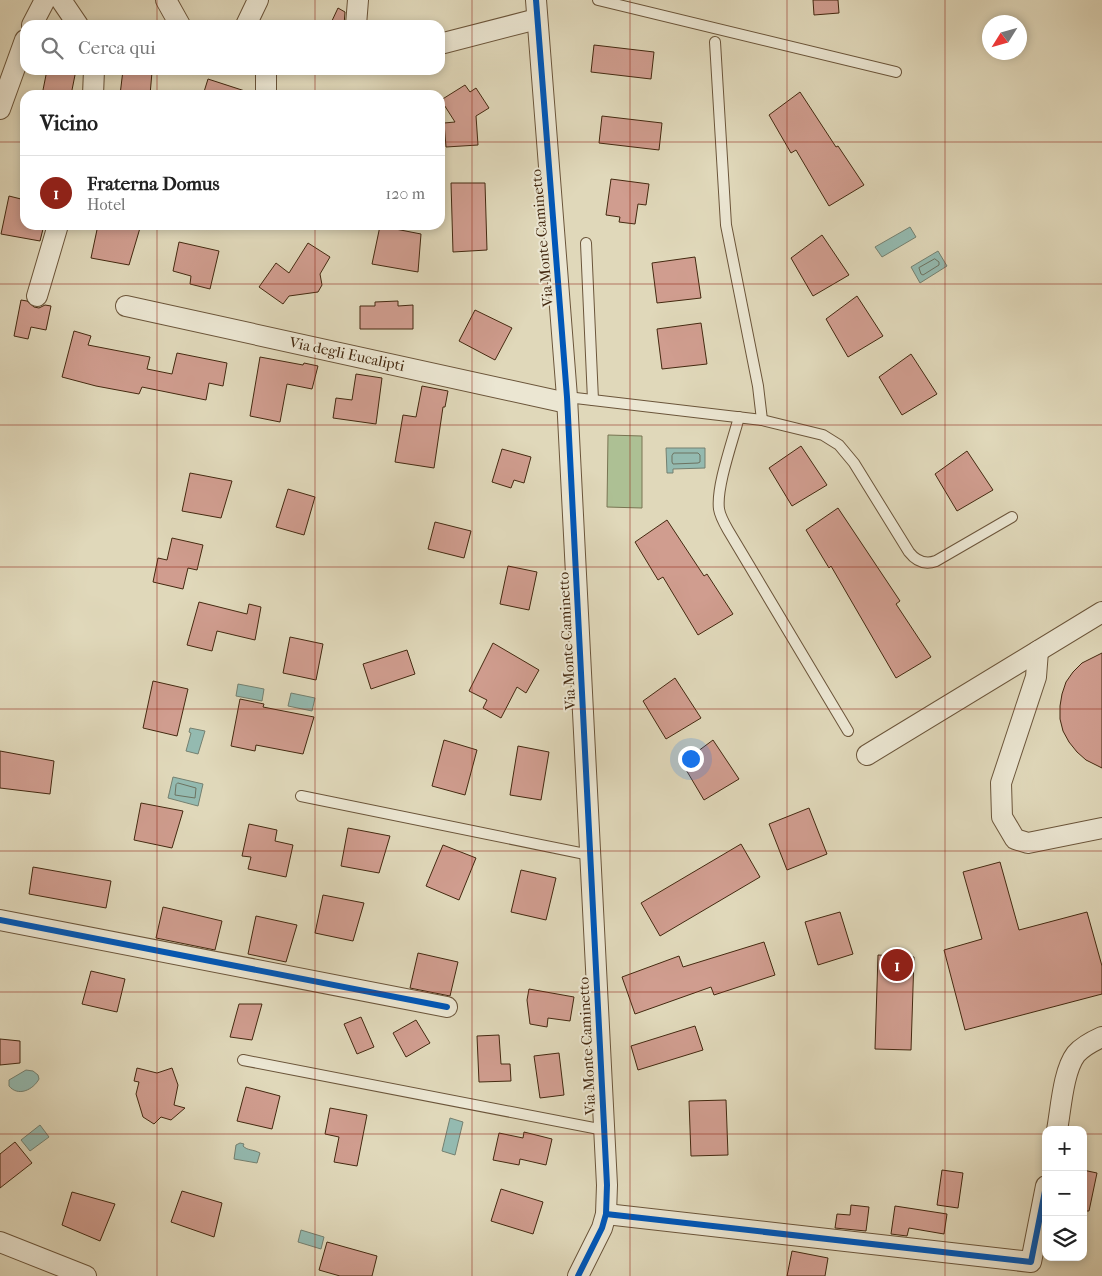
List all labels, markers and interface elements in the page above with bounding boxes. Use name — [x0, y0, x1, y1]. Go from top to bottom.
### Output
north arrow — [982, 15, 1027, 60]
search box — [20, 20, 445, 75]
icon: search — [38, 34, 66, 62]
text: Cerca qui — [78, 37, 156, 59]
text: Vicino — [40, 111, 98, 135]
street label: Via Monte Caminetto — [527, 168, 557, 309]
text: Fraterna Domus — [87, 173, 220, 195]
text: 1 — [53, 184, 59, 203]
text: 120 m — [386, 184, 425, 203]
text: Hotel — [87, 195, 125, 214]
street label: Via degli Eucalipti — [287, 333, 407, 375]
street label: Via Monte Caminetto — [554, 571, 580, 712]
your location — [678, 746, 704, 772]
pin: 1 — [881, 946, 913, 984]
street label: Via Monte Caminetto — [574, 976, 600, 1117]
map controls — [1042, 1126, 1087, 1261]
button: + — [1042, 1126, 1087, 1171]
button: − — [1042, 1171, 1087, 1216]
button: layers — [1042, 1216, 1087, 1261]

